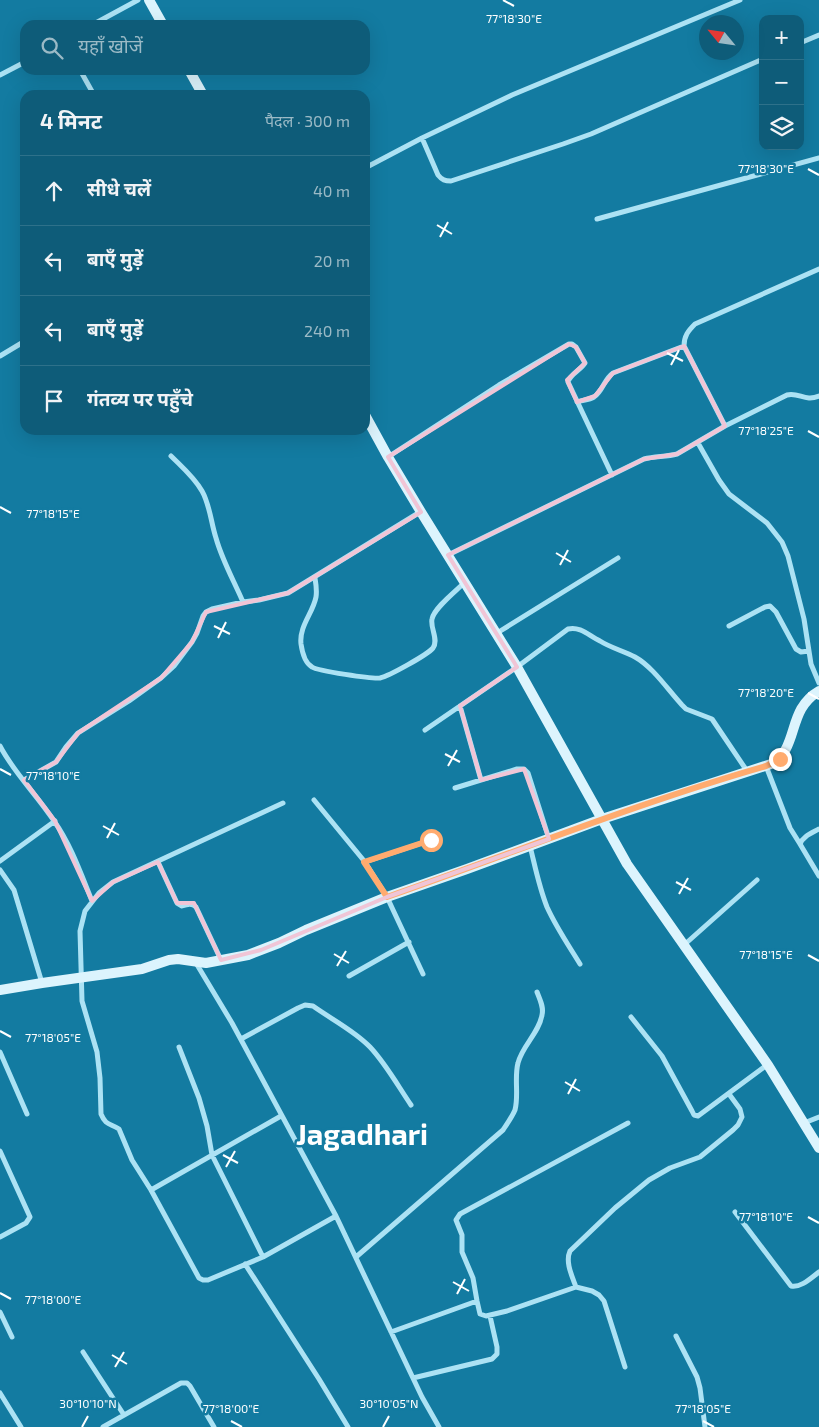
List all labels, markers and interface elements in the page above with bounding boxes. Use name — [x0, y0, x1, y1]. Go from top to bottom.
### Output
text: 77°18'30"E — [486, 11, 542, 25]
north arrow — [699, 15, 744, 60]
map controls — [759, 15, 804, 150]
button: + — [759, 15, 804, 60]
search box — [20, 20, 370, 75]
icon: search — [38, 34, 66, 62]
text: यहाँ खोजें — [78, 34, 143, 57]
button: − — [759, 60, 804, 105]
button: layers — [759, 105, 804, 150]
text: 4 मिनट — [40, 108, 102, 133]
text: पैदल · 300 m — [265, 111, 350, 130]
text: 77°18'30"E — [738, 161, 794, 175]
icon: ahead — [40, 177, 68, 205]
text: सीधे चलें — [87, 177, 151, 200]
text: 40 m — [313, 181, 350, 200]
icon: left — [40, 247, 68, 275]
text: बाएँ मुड़ें — [87, 247, 143, 270]
text: 20 m — [314, 251, 350, 270]
icon: left — [40, 317, 68, 345]
text: बाएँ मुड़ें — [87, 317, 143, 340]
text: 240 m — [304, 321, 350, 340]
icon: arrive — [40, 387, 68, 415]
text: गंतव्य पर पहुँचे — [87, 387, 193, 410]
text: 77°18'25"E — [738, 423, 794, 437]
text: 77°18'15"E — [26, 506, 80, 520]
text: 77°18'20"E — [738, 685, 794, 699]
route end — [769, 748, 792, 771]
text: 77°18'10"E — [26, 768, 80, 782]
route start — [420, 829, 443, 852]
text: 77°18'15"E — [739, 947, 793, 961]
text: 77°18'05"E — [25, 1030, 81, 1044]
district label: Jagadhari — [296, 1116, 428, 1151]
text: 77°18'10"E — [739, 1209, 793, 1223]
text: 77°18'00"E — [25, 1292, 82, 1306]
text: 30°10'10"N — [59, 1396, 117, 1410]
text: 30°10'05"N — [359, 1396, 419, 1410]
text: 77°18'00"E — [203, 1401, 260, 1415]
text: 77°18'05"E — [675, 1401, 731, 1415]

